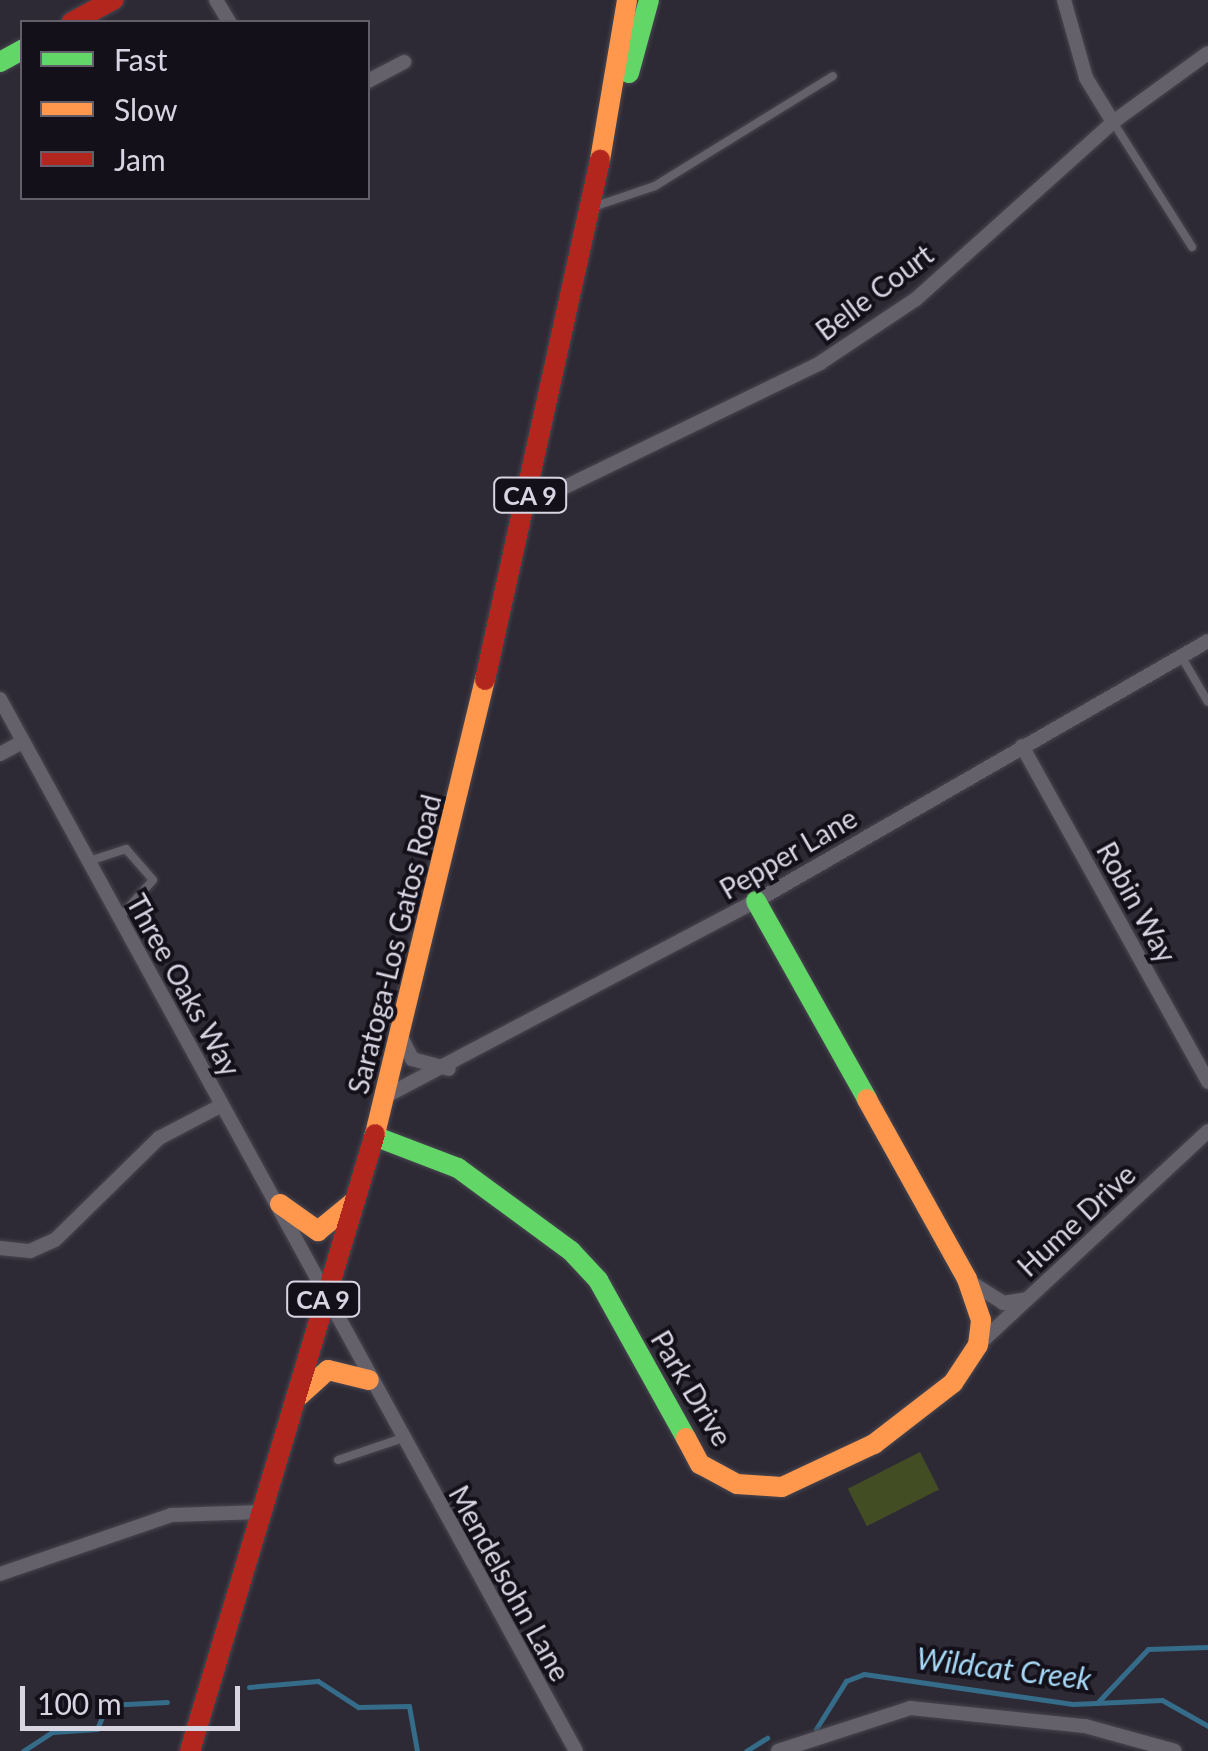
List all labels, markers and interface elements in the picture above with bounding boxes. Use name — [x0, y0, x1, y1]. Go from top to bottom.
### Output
legend — [20, 20, 370, 200]
text: Fast — [114, 41, 168, 77]
text: Slow — [114, 91, 177, 127]
text: Jam — [114, 141, 166, 177]
street label: Belle Court — [809, 237, 939, 347]
road number: CA 9 — [492, 475, 568, 515]
street label: Saratoga-Los Gatos Road — [341, 791, 447, 1097]
street label: Pepper Lane — [713, 800, 863, 906]
street label: Robin Way — [1090, 836, 1184, 968]
street label: Three Oaks Way — [120, 888, 248, 1082]
street label: Hume Drive — [1010, 1157, 1142, 1283]
road number: CA 9 — [286, 1279, 360, 1319]
street label: Park Drive — [644, 1324, 740, 1452]
street label: Mendelsohn Lane — [442, 1479, 578, 1687]
water label: Wildcat Creek — [915, 1639, 1093, 1697]
scale bar — [25, 1666, 245, 1728]
text: 100 m — [37, 1685, 122, 1721]

